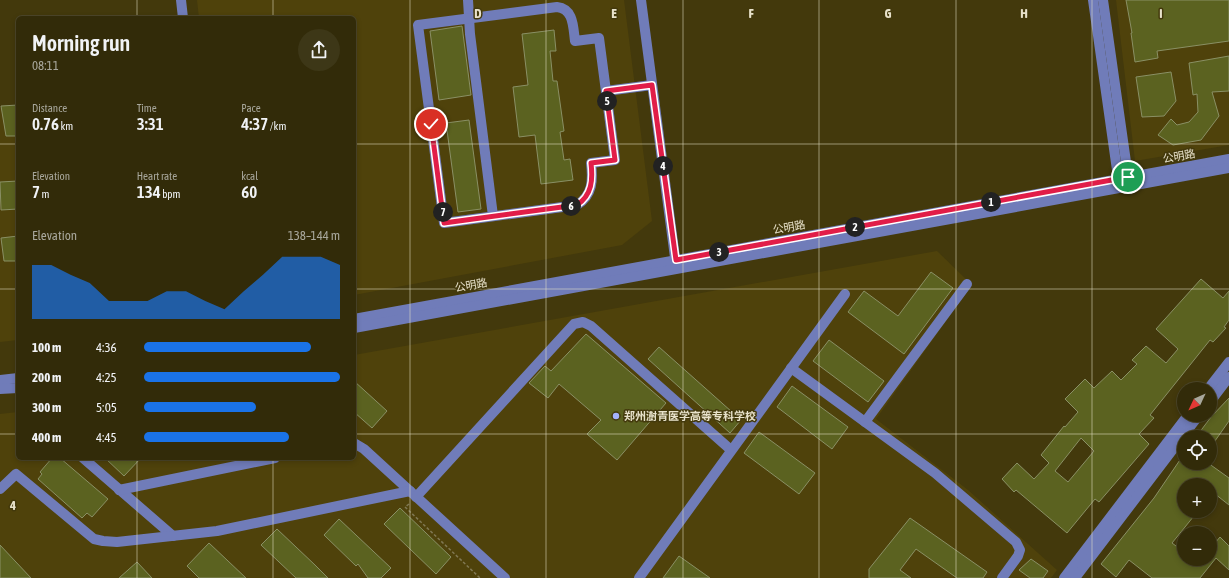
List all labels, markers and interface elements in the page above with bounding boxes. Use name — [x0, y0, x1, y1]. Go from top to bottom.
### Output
text: D — [474, 6, 482, 21]
text: E — [611, 6, 617, 21]
text: F — [748, 6, 754, 21]
text: G — [885, 6, 892, 21]
text: H — [1020, 6, 1028, 21]
text: I — [1159, 6, 1163, 21]
button: share — [298, 29, 340, 71]
text: Morning run — [32, 30, 130, 56]
text: 08:11 — [32, 58, 59, 73]
pin: 5 — [597, 91, 617, 111]
text: 5 — [604, 95, 610, 107]
text: Distance — [32, 102, 67, 114]
text: Time — [137, 102, 157, 114]
text: Pace — [241, 102, 261, 114]
pin — [414, 107, 448, 141]
icon: check — [420, 113, 442, 135]
text: 0.76 — [32, 114, 59, 134]
text: 3:31 — [137, 114, 164, 134]
text: 4:37 — [241, 114, 268, 134]
text: km — [59, 120, 73, 132]
text: /km — [268, 120, 286, 132]
street label: 公明路 — [1162, 147, 1196, 165]
pin: 4 — [653, 156, 673, 176]
text: 4 — [660, 160, 666, 172]
pin — [1111, 160, 1145, 194]
icon: arrive — [1117, 166, 1139, 188]
text: Elevation — [32, 170, 70, 182]
text: Heart rate — [137, 170, 177, 182]
text: kcal — [241, 170, 258, 182]
text: 7 — [32, 182, 40, 202]
text: 134 — [137, 182, 161, 202]
text: 60 — [241, 182, 257, 202]
text: m — [40, 188, 49, 200]
text: bpm — [161, 188, 181, 200]
pin: 1 — [981, 192, 1001, 212]
pin: 6 — [561, 196, 581, 216]
text: 1 — [988, 196, 994, 208]
text: 6 — [568, 200, 574, 212]
pin: 7 — [433, 202, 453, 222]
text: 7 — [440, 206, 446, 218]
pin: 2 — [845, 217, 865, 237]
street label: 公明路 — [772, 218, 806, 236]
text: 2 — [852, 221, 858, 233]
text: Elevation — [32, 228, 77, 243]
text: 138–144 m — [288, 228, 340, 243]
pin: 3 — [709, 242, 729, 262]
text: 3 — [716, 246, 722, 258]
street label: 公明路 — [454, 276, 488, 294]
text: 100 m — [32, 340, 61, 355]
text: 4:36 — [96, 340, 117, 355]
text: 200 m — [32, 370, 61, 385]
text: 4:25 — [96, 370, 117, 385]
north arrow — [1177, 382, 1217, 422]
map controls — [1177, 382, 1217, 566]
text: 300 m — [32, 400, 61, 415]
text: 5:05 — [96, 400, 117, 415]
place label: 郑州澍青医学高等专科学校 — [624, 410, 756, 422]
marker: 郑州澍青医学高等专科学校 — [611, 411, 621, 421]
text: 400 m — [32, 430, 61, 445]
text: 4:45 — [96, 430, 117, 445]
button: locate — [1177, 430, 1217, 470]
button: + — [1177, 478, 1217, 518]
text: 4 — [9, 498, 16, 513]
button: − — [1177, 526, 1217, 566]

